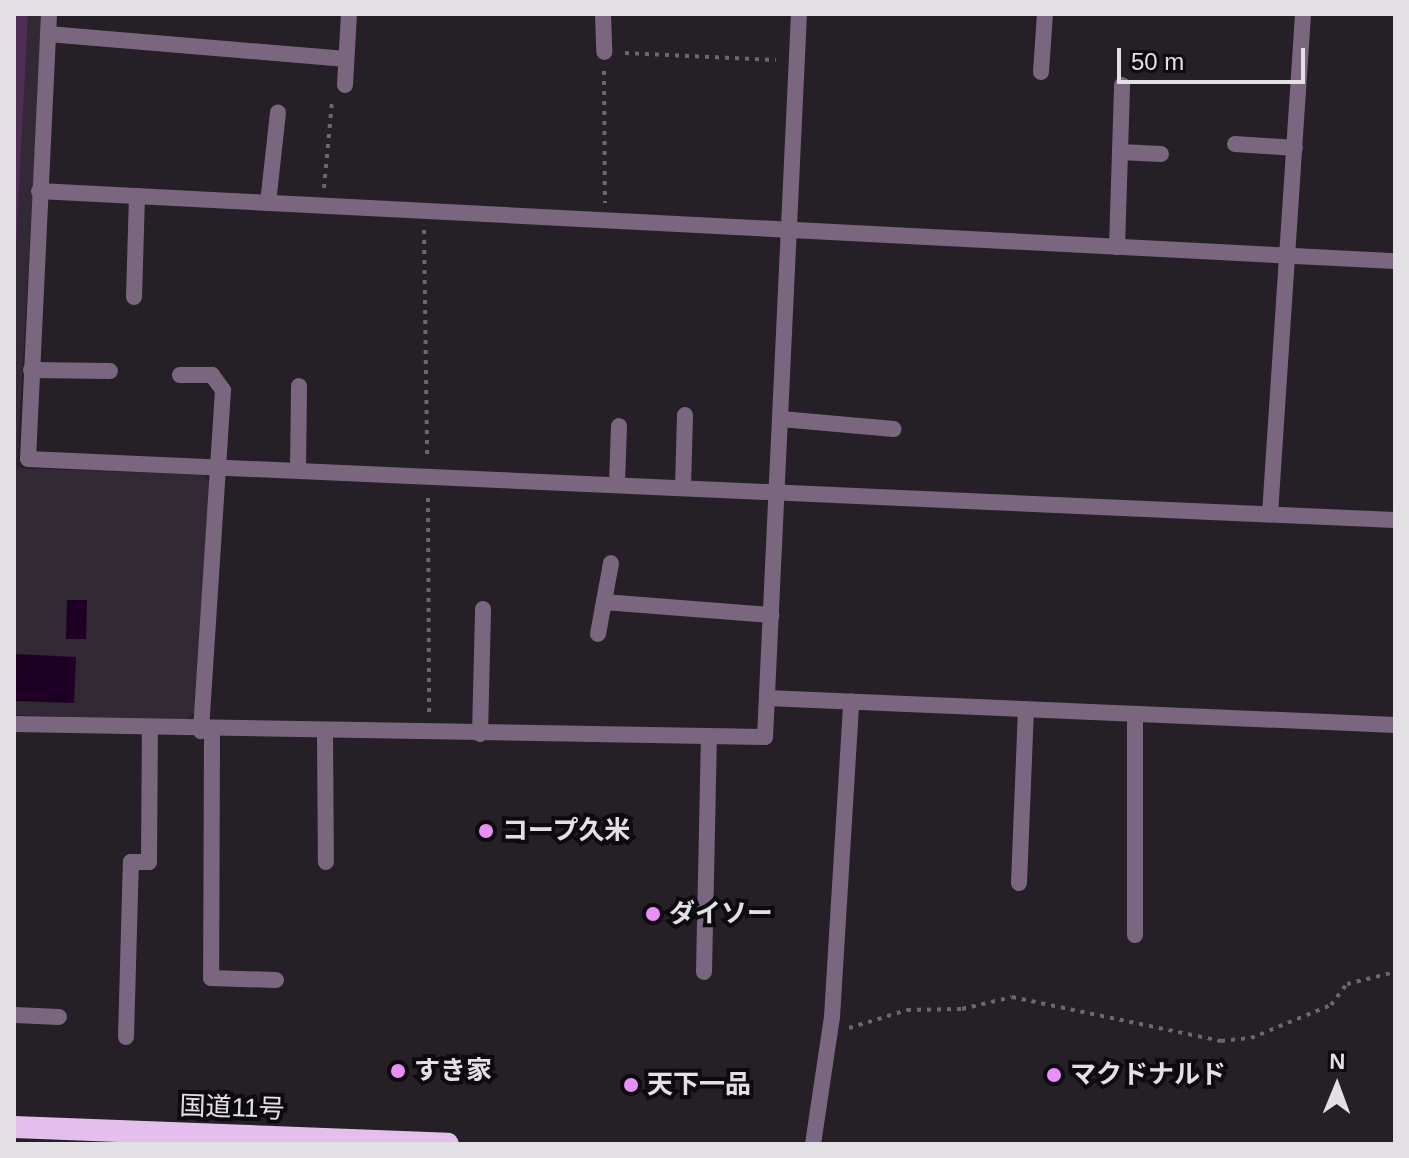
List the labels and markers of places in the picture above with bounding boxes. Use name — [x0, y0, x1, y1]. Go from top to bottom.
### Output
place label: コープ久米 — [502, 815, 632, 847]
marker: コープ久米 — [477, 822, 495, 840]
place label: ダイソー — [669, 898, 773, 930]
marker: ダイソー — [644, 905, 662, 923]
place label: すき家 — [414, 1055, 492, 1087]
place label: マクドナルド — [1070, 1059, 1226, 1091]
marker: すき家 — [389, 1062, 407, 1080]
marker: マクドナルド — [1045, 1066, 1063, 1084]
place label: 天下一品 — [647, 1069, 751, 1101]
marker: 天下一品 — [622, 1076, 640, 1094]

